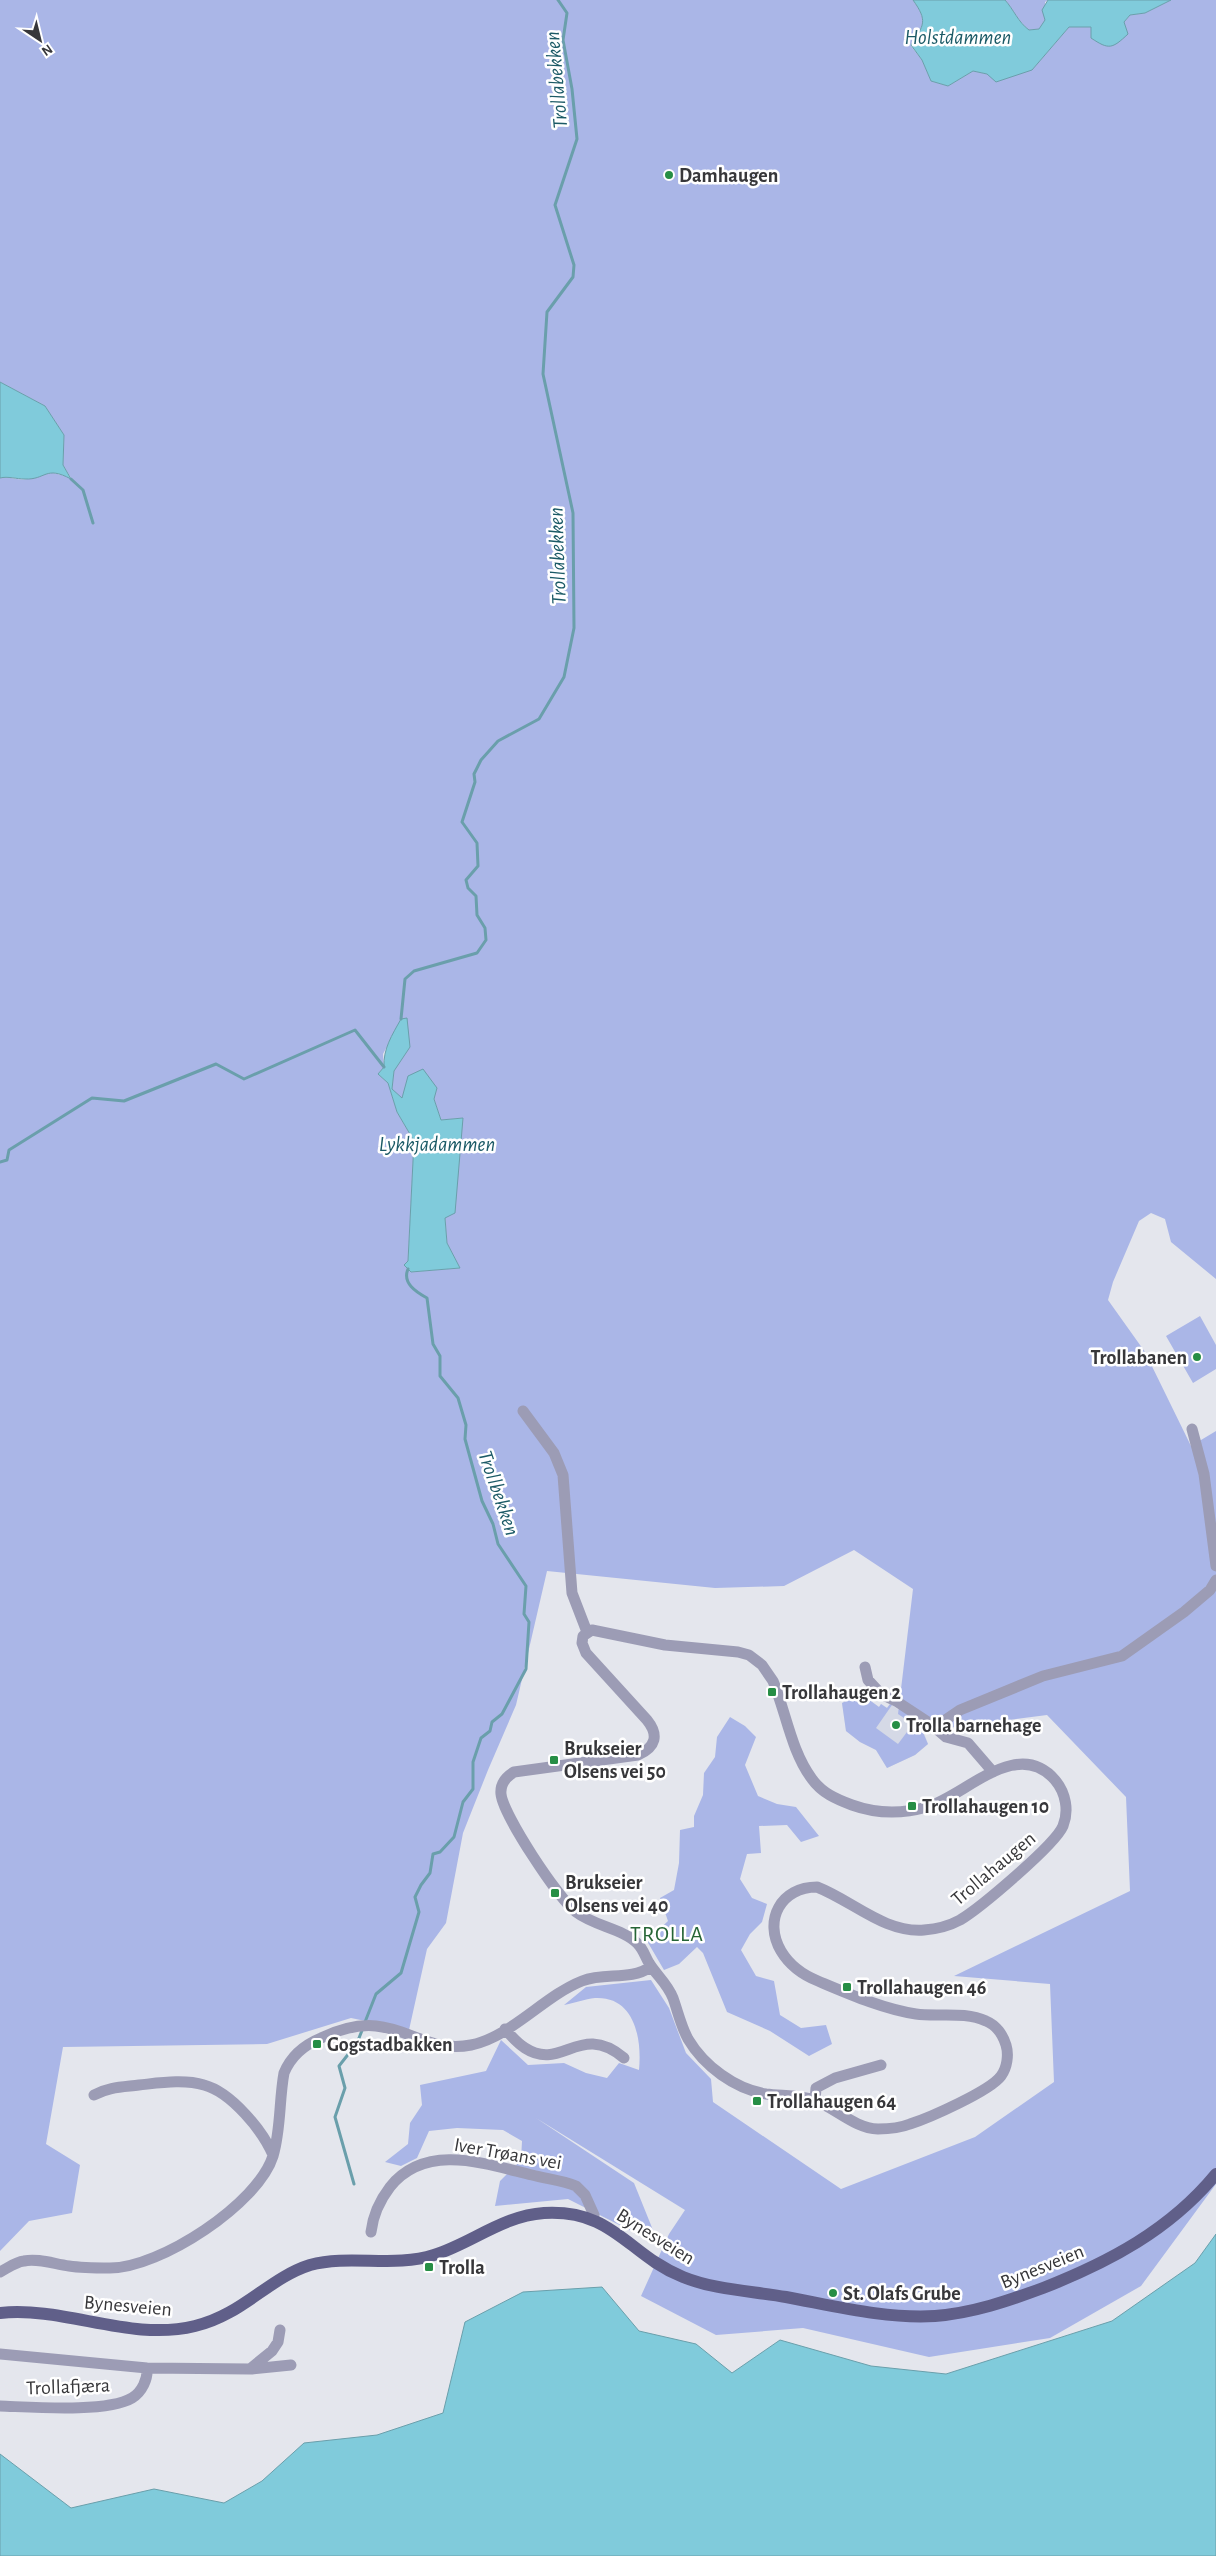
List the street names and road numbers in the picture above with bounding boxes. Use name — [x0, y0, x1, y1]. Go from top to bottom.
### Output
street label: Trollahaugen — [948, 1828, 1040, 1910]
street label: Iver Trøans vei — [452, 2135, 563, 2173]
street label: Bynesveien — [613, 2205, 698, 2269]
street label: Bynesveien — [998, 2241, 1087, 2293]
street label: Bynesveien — [83, 2292, 173, 2320]
street label: Trollafjæra — [26, 2376, 110, 2398]

